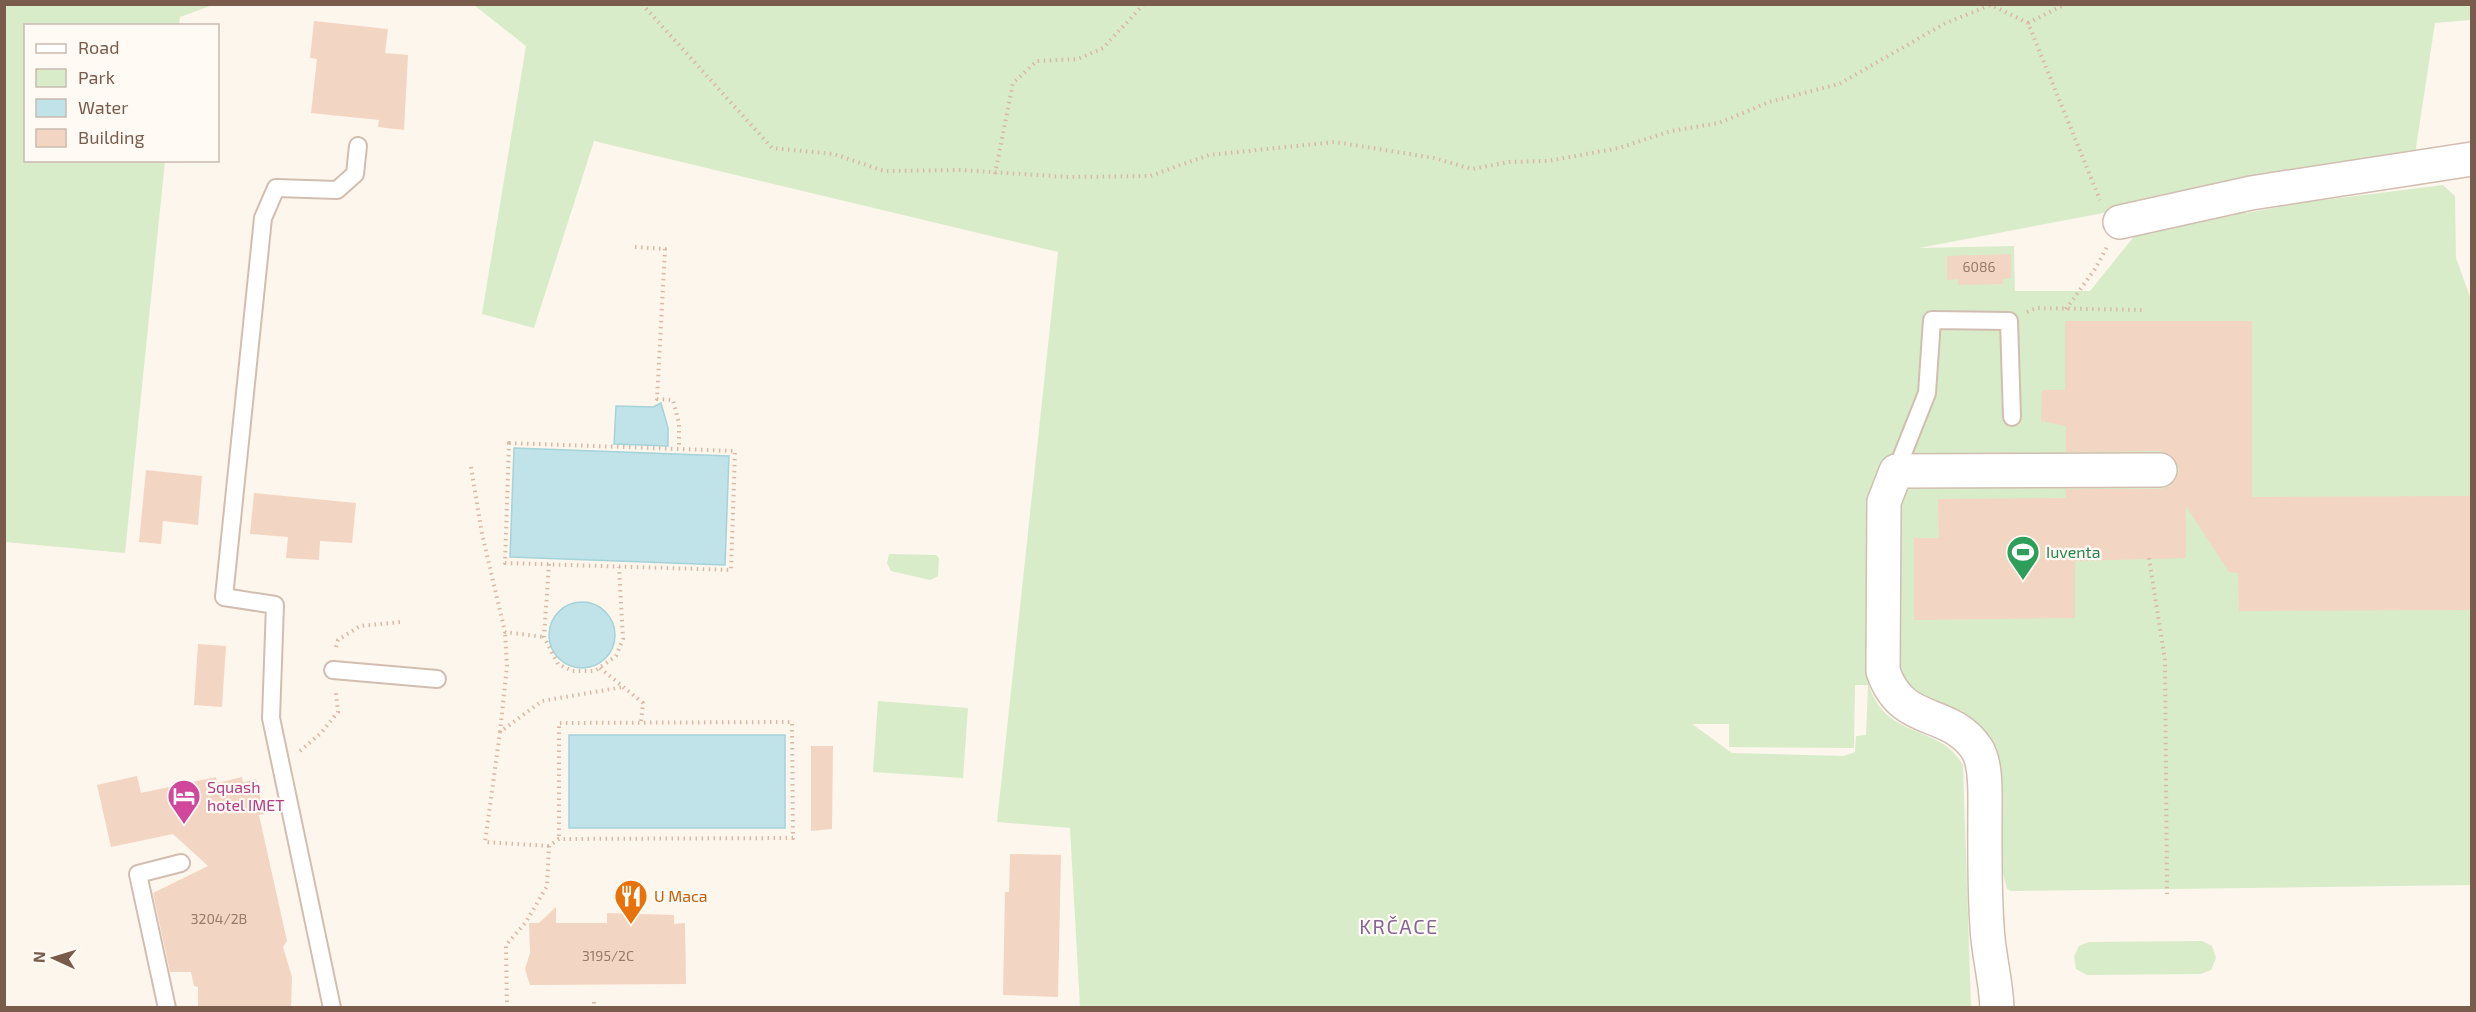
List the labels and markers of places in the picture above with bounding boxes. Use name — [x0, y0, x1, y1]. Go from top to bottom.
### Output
sports icon: Iuventa — [2005, 534, 2041, 581]
place label: Iuventa — [2046, 542, 2100, 561]
place label: Squash hotel IMET — [207, 777, 284, 814]
hotel icon: Squash hotel IMET — [166, 778, 202, 825]
restaurant icon: U Maca — [613, 878, 649, 925]
place label: U Maca — [654, 886, 708, 905]

